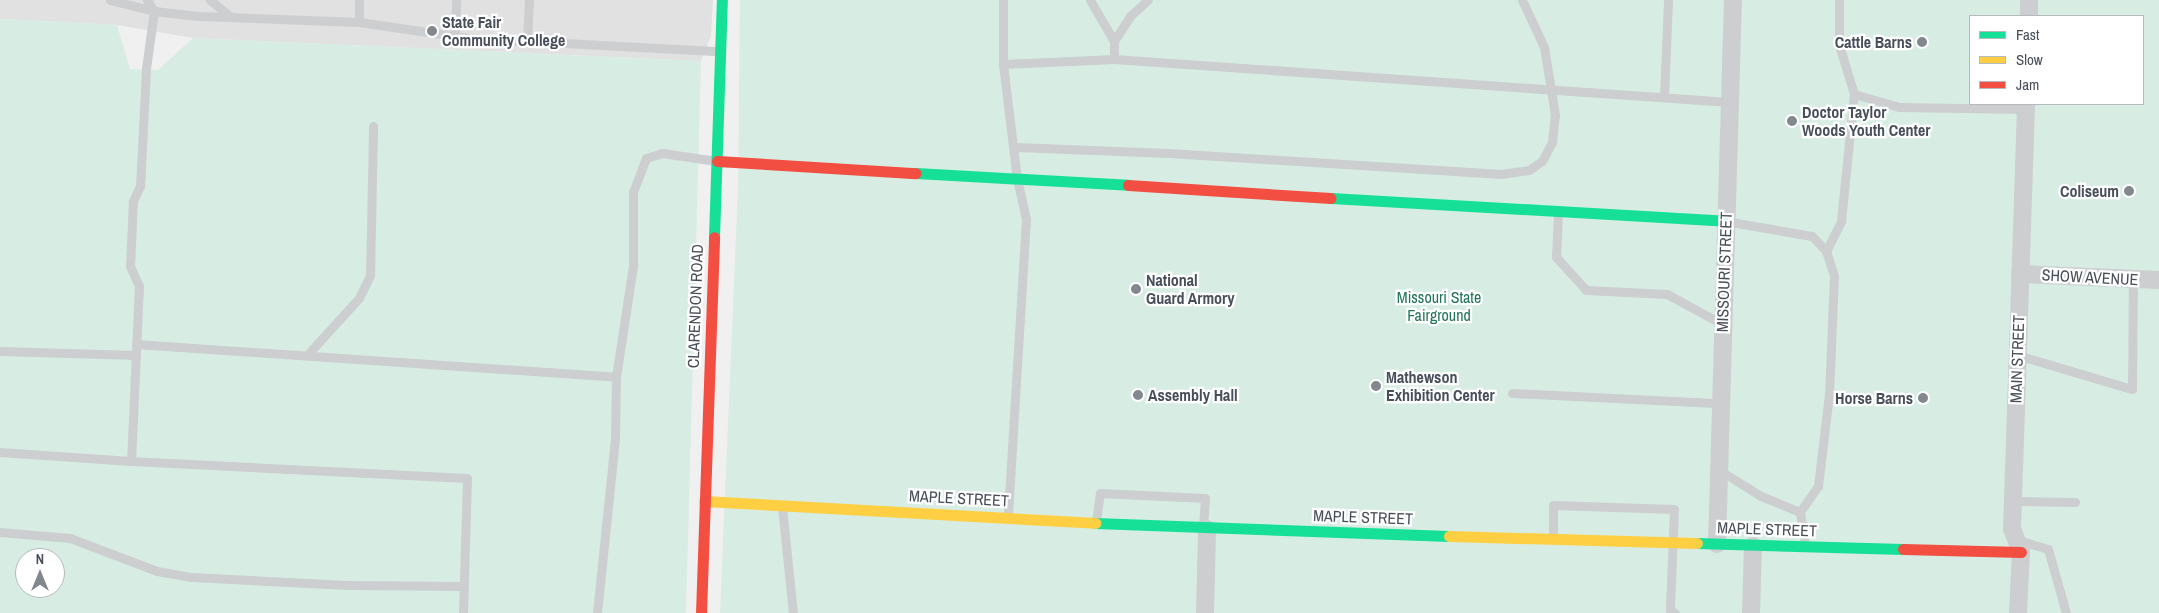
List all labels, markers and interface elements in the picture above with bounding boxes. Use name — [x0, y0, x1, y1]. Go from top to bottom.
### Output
place label: State Fair Community College — [442, 12, 565, 50]
legend — [1969, 15, 2144, 105]
text: Fast — [2016, 24, 2039, 45]
marker: State Fair Community College — [426, 25, 438, 37]
place label: Cattle Barns — [1835, 32, 1912, 52]
marker: Cattle Barns — [1916, 36, 1928, 48]
text: Slow — [2016, 49, 2043, 70]
text: Jam — [2016, 74, 2039, 95]
place label: Doctor Taylor Woods Youth Center — [1802, 102, 1931, 140]
marker: Doctor Taylor Woods Youth Center — [1786, 115, 1798, 127]
place label: Coliseum — [2060, 181, 2119, 201]
marker: Coliseum — [2123, 185, 2135, 197]
street label: MISSOURI STREET — [1712, 212, 1736, 332]
street label: CLARENDON ROAD — [683, 244, 707, 368]
street label: SHOW AVENUE — [2041, 265, 2139, 289]
place label: National Guard Armory — [1146, 270, 1235, 308]
marker: National Guard Armory — [1130, 283, 1142, 295]
park label: Missouri State Fairground — [1397, 287, 1481, 325]
street label: MAIN STREET — [2006, 315, 2028, 403]
place label: Mathewson Exhibition Center — [1386, 367, 1495, 405]
marker: Mathewson Exhibition Center — [1370, 380, 1382, 392]
place label: Assembly Hall — [1148, 385, 1238, 405]
place label: Horse Barns — [1835, 388, 1913, 408]
marker: Assembly Hall — [1132, 389, 1144, 401]
marker: Horse Barns — [1917, 392, 1929, 404]
street label: MAPLE STREET — [909, 486, 1009, 510]
street label: MAPLE STREET — [1313, 506, 1413, 528]
street label: MAPLE STREET — [1717, 518, 1817, 540]
north arrow — [15, 548, 65, 598]
text: N — [36, 550, 44, 568]

